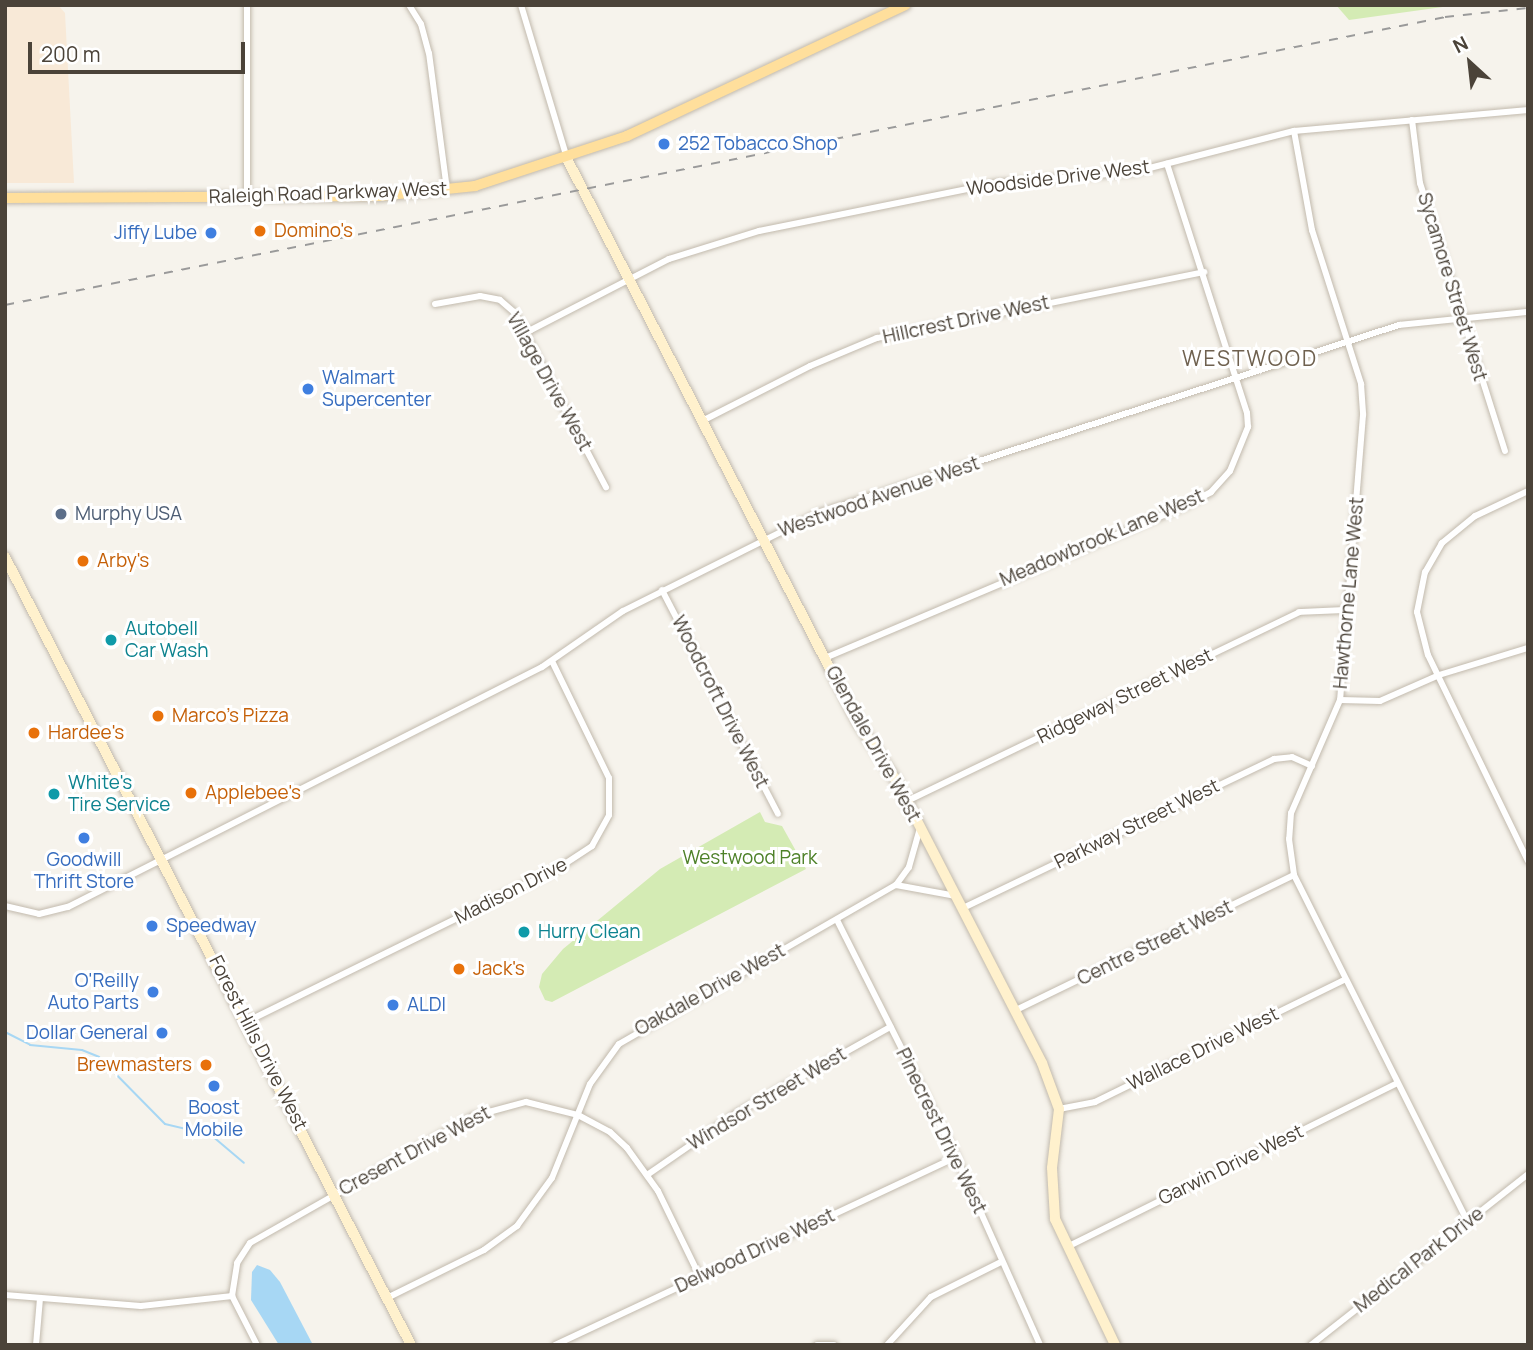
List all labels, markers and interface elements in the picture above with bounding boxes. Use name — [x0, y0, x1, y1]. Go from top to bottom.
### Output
scale bar — [32, 28, 248, 72]
north arrow — [1435, 28, 1505, 98]
text: N — [1448, 30, 1472, 59]
text: 200 m — [41, 40, 101, 68]
place label: 252 Tobacco Shop — [678, 133, 838, 155]
marker: 252 Tobacco Shop — [656, 136, 672, 152]
street label: Woodside Drive West — [965, 155, 1151, 201]
street label: Raleigh Road Parkway West — [208, 177, 448, 209]
street label: Sycamore Street West — [1412, 190, 1492, 384]
place label: Domino's — [274, 220, 353, 242]
place label: Jiffy Lube — [114, 222, 197, 244]
marker: Domino's — [252, 223, 268, 239]
marker: Jiffy Lube — [203, 225, 219, 241]
street label: Hillcrest Drive West — [881, 291, 1051, 349]
street label: Village Drive West — [502, 309, 596, 455]
district label: WESTWOOD — [1183, 345, 1317, 371]
place label: Walmart Supercenter — [322, 367, 432, 411]
marker: Walmart Supercenter — [300, 381, 316, 397]
street label: Westwood Avenue West — [775, 452, 983, 542]
street label: Meadowbrook Lane West — [997, 485, 1207, 591]
street label: Hawthorne Lane West — [1329, 496, 1369, 690]
place label: Murphy USA — [75, 503, 182, 525]
marker: Murphy USA — [53, 506, 69, 522]
place label: Arby's — [97, 550, 149, 572]
marker: Arby's — [75, 553, 91, 569]
street label: Woodcroft Drive West — [667, 612, 773, 792]
place label: Autobell Car Wash — [125, 618, 209, 662]
marker: Autobell Car Wash — [103, 632, 119, 648]
street label: Ridgeway Street West — [1034, 644, 1216, 748]
street label: Glendale Drive West — [821, 662, 925, 826]
place label: Marco's Pizza — [172, 705, 288, 727]
marker: Marco's Pizza — [150, 708, 166, 724]
place label: Hardee's — [48, 722, 124, 744]
marker: Hardee's — [26, 725, 42, 741]
place label: White's Tire Service — [68, 772, 170, 816]
street label: Parkway Street West — [1051, 774, 1223, 874]
place label: Applebee's — [205, 782, 301, 804]
marker: Applebee's — [183, 785, 199, 801]
marker: White's Tire Service — [46, 786, 62, 802]
marker: Goodwill Thrift Store — [76, 830, 92, 846]
park label: Westwood Park — [683, 847, 817, 869]
place label: Goodwill Thrift Store — [34, 849, 134, 893]
street label: Madison Drive — [451, 853, 571, 929]
street label: Centre Street West — [1074, 896, 1236, 990]
place label: Speedway — [166, 915, 256, 937]
marker: Speedway — [144, 918, 160, 934]
place label: Hurry Clean — [538, 921, 640, 943]
marker: Hurry Clean — [516, 924, 532, 940]
street label: Oakdale Drive West — [631, 939, 789, 1041]
street label: Forest Hills Drive West — [204, 952, 312, 1134]
place label: Jack's — [473, 958, 525, 980]
marker: Jack's — [451, 961, 467, 977]
place label: O'Reilly Auto Parts — [47, 970, 139, 1014]
marker: O'Reilly Auto Parts — [145, 984, 161, 1000]
place label: ALDI — [407, 994, 446, 1016]
marker: ALDI — [385, 997, 401, 1013]
street label: Wallace Drive West — [1124, 1002, 1282, 1096]
place label: Dollar General — [26, 1022, 148, 1044]
marker: Dollar General — [154, 1025, 170, 1041]
street label: Windsor Street West — [684, 1043, 850, 1155]
street label: Pinecrest Drive West — [891, 1044, 991, 1218]
place label: Brewmasters — [77, 1054, 192, 1076]
marker: Brewmasters — [198, 1057, 214, 1073]
marker: Boost Mobile — [206, 1078, 222, 1094]
place label: Boost Mobile — [185, 1097, 243, 1141]
street label: Cresent Drive West — [335, 1101, 495, 1201]
street label: Garwin Drive West — [1155, 1120, 1307, 1210]
street label: Medical Park Drive — [1350, 1202, 1488, 1318]
street label: Delwood Drive West — [672, 1204, 838, 1298]

